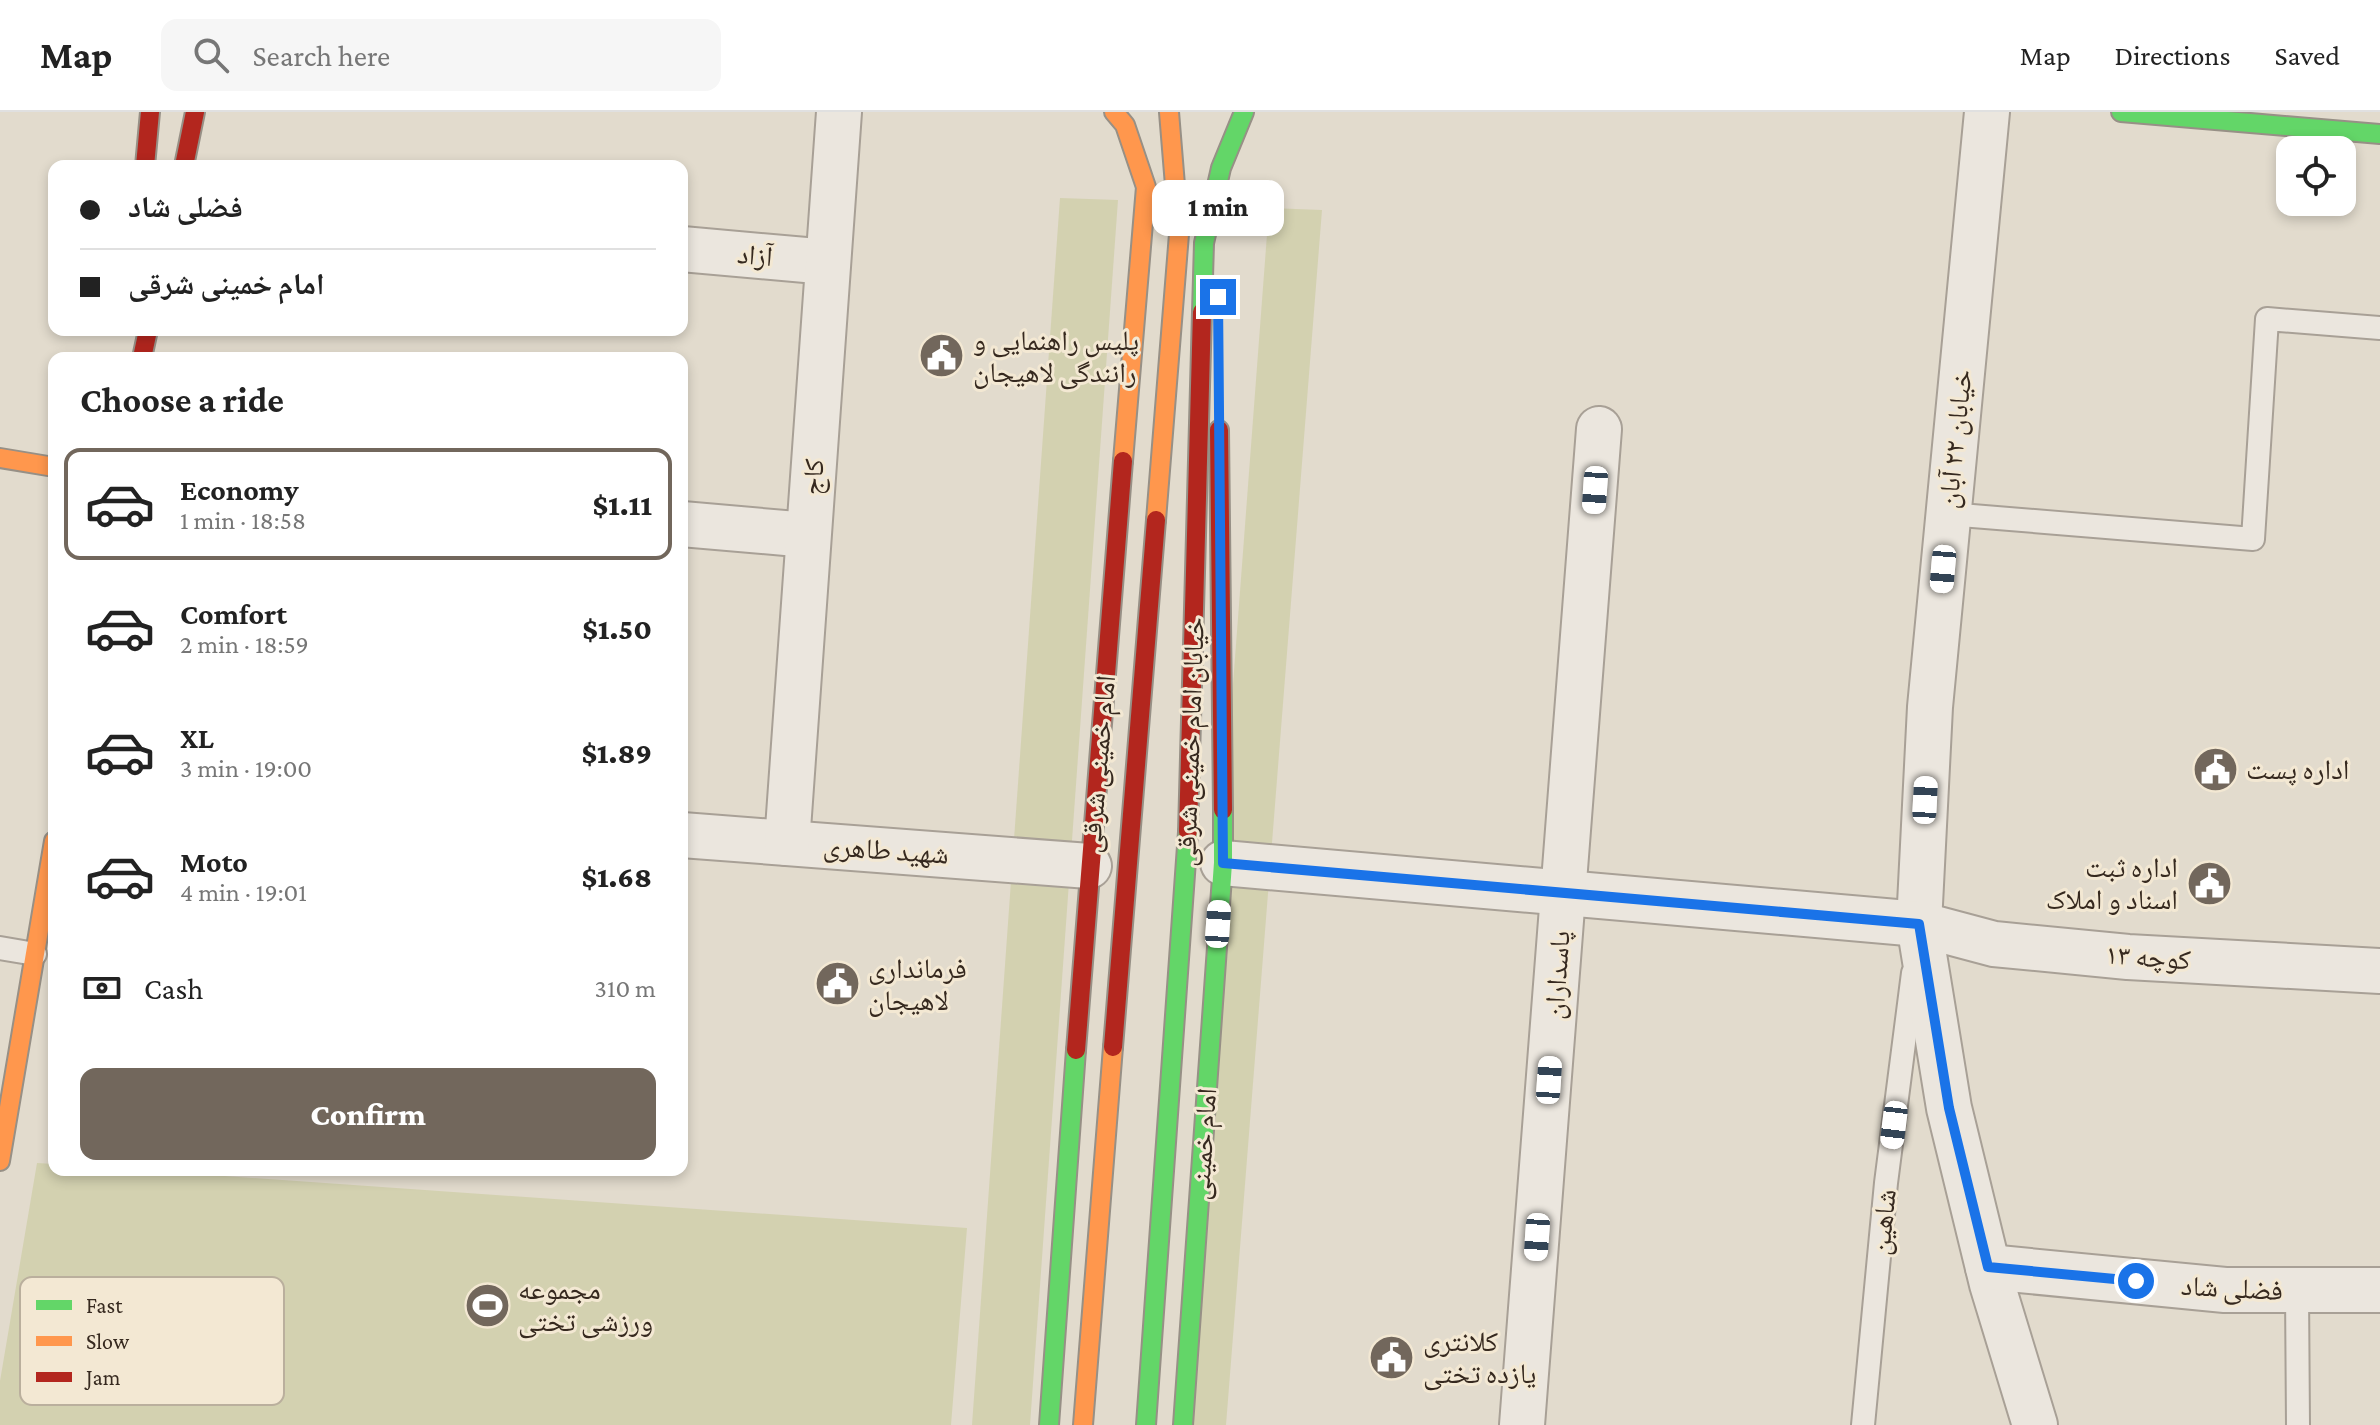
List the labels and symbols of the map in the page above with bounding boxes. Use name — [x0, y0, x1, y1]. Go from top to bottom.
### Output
callout: 1 min — [1152, 181, 1284, 237]
street label: آزاد — [736, 238, 775, 272]
route end — [1200, 279, 1236, 315]
place label: پلیس راهنمایی و رانندگی لاهیجان — [973, 325, 1139, 390]
public building icon: پلیس راهنمایی و رانندگی لاهیجان — [918, 332, 966, 380]
street label: خیابان ۲۲ آبان — [1932, 368, 1979, 510]
street label: کاج — [796, 457, 832, 496]
car — [1581, 465, 1609, 515]
car — [1929, 544, 1957, 594]
street label: خیابان امام خمینی شرقی — [1170, 617, 1213, 867]
street label: امام خمینی شرقی — [1075, 674, 1124, 854]
public building icon: اداره پست — [2191, 745, 2239, 793]
place label: اداره پست — [2246, 754, 2349, 786]
car — [1912, 775, 1938, 825]
street label: شهید طاهری — [822, 830, 950, 871]
place label: اداره ثبت اسناد و املاک — [2046, 852, 2178, 915]
public building icon: اداره ثبت اسناد و املاک — [2185, 859, 2233, 907]
car — [1204, 899, 1232, 949]
street label: پاسداران — [1538, 930, 1577, 1021]
street label: کوچه ۱۳ — [2104, 939, 2192, 976]
place label: فرمانداری لاهیجان — [868, 953, 967, 1017]
public building icon: فرمانداری لاهیجان — [813, 960, 861, 1008]
car — [1535, 1055, 1563, 1105]
street label: امام خمینی — [1184, 1087, 1225, 1201]
car — [1879, 1100, 1909, 1150]
street label: شاهین — [1864, 1187, 1904, 1257]
car — [1523, 1212, 1551, 1262]
route start — [2118, 1263, 2154, 1299]
street label: فضلی شاد — [2180, 1270, 2284, 1308]
place label: مجموعه ورزشی تختی — [518, 1274, 653, 1339]
legend — [20, 1277, 284, 1405]
sports icon: مجموعه ورزشی تختی — [463, 1281, 511, 1329]
text: Fast — [86, 1293, 123, 1318]
place label: کلانتری یازده تختی — [1423, 1326, 1536, 1391]
text: Slow — [86, 1329, 130, 1354]
public building icon: کلانتری یازده تختی — [1368, 1333, 1416, 1381]
text: Jam — [84, 1365, 121, 1390]

